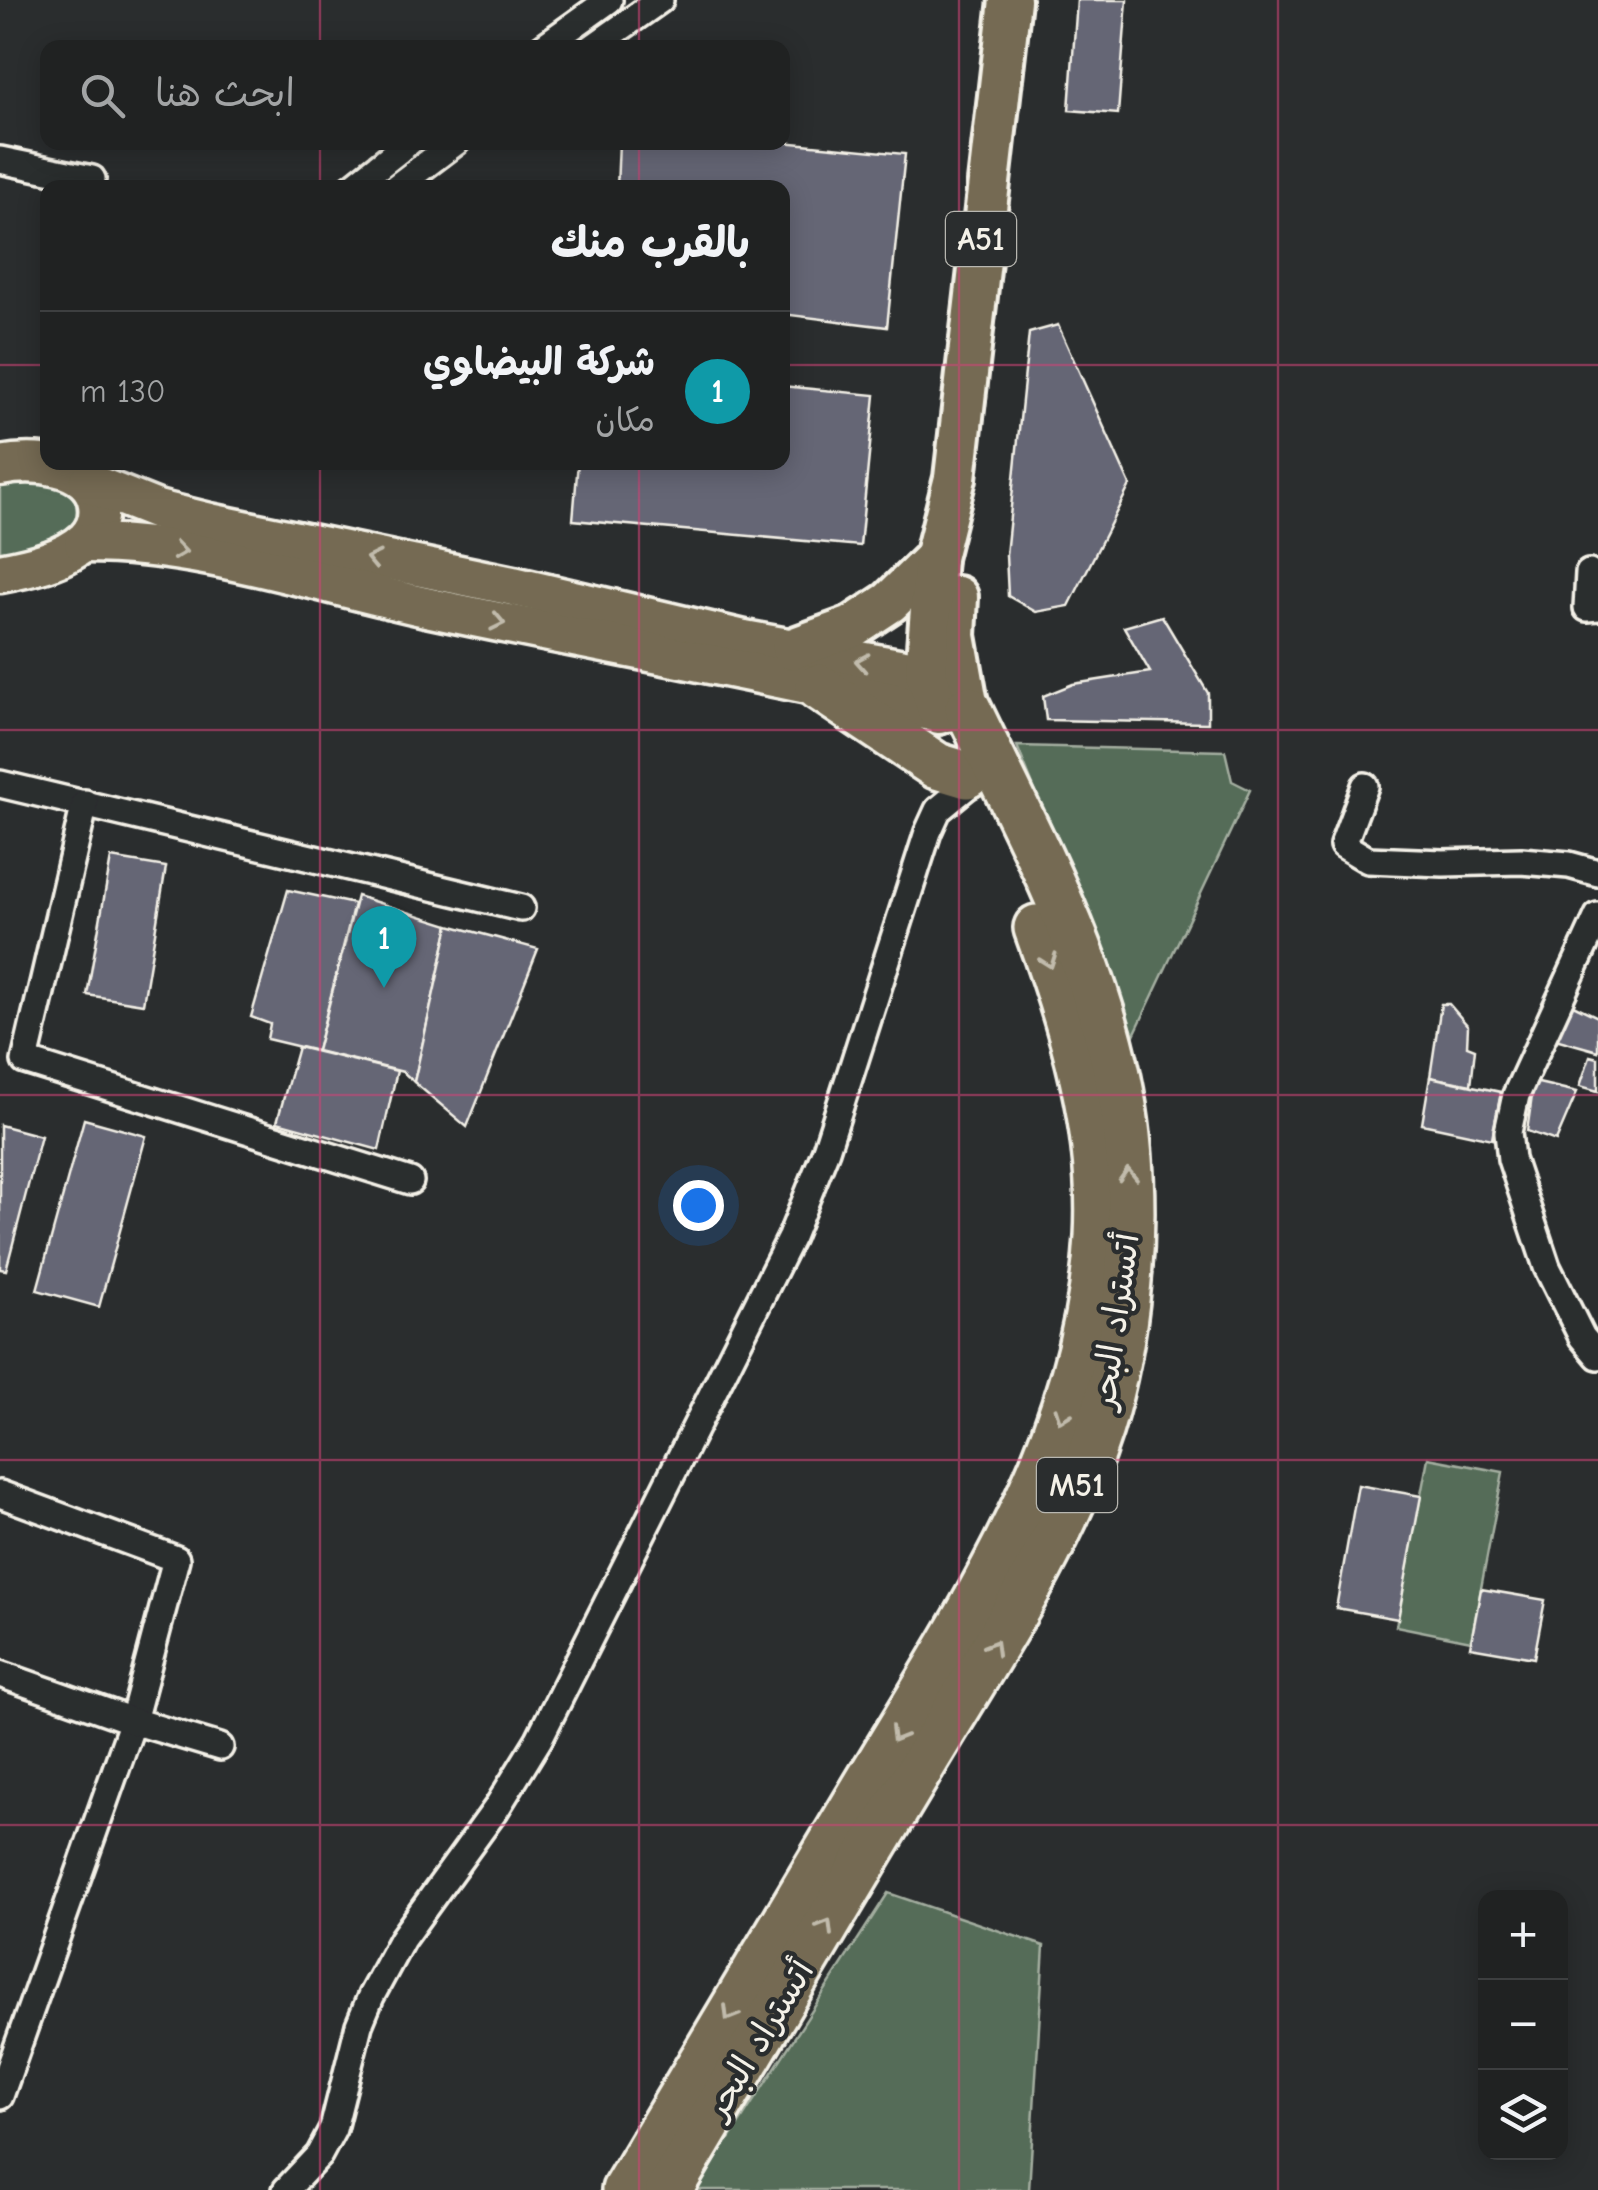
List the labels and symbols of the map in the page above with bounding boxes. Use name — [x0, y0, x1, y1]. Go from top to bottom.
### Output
road number: A51 — [946, 212, 1016, 266]
one-way arrow — [172, 539, 189, 560]
one-way arrow — [365, 549, 382, 570]
one-way arrow — [489, 610, 506, 631]
one-way arrow — [854, 652, 870, 673]
pin: 1 — [352, 906, 416, 988]
one-way arrow — [1037, 952, 1058, 969]
one-way arrow — [1118, 1166, 1139, 1182]
your location — [673, 1180, 724, 1231]
street label: أتستراد البحر — [1082, 1230, 1148, 1415]
one-way arrow — [1053, 1407, 1074, 1424]
road number: M51 — [1037, 1458, 1117, 1512]
one-way arrow — [981, 1640, 1000, 1658]
one-way arrow — [890, 1724, 909, 1742]
one-way arrow — [814, 1919, 833, 1937]
street label: أتستراد البحر — [694, 1952, 823, 2128]
one-way arrow — [723, 2003, 742, 2021]

